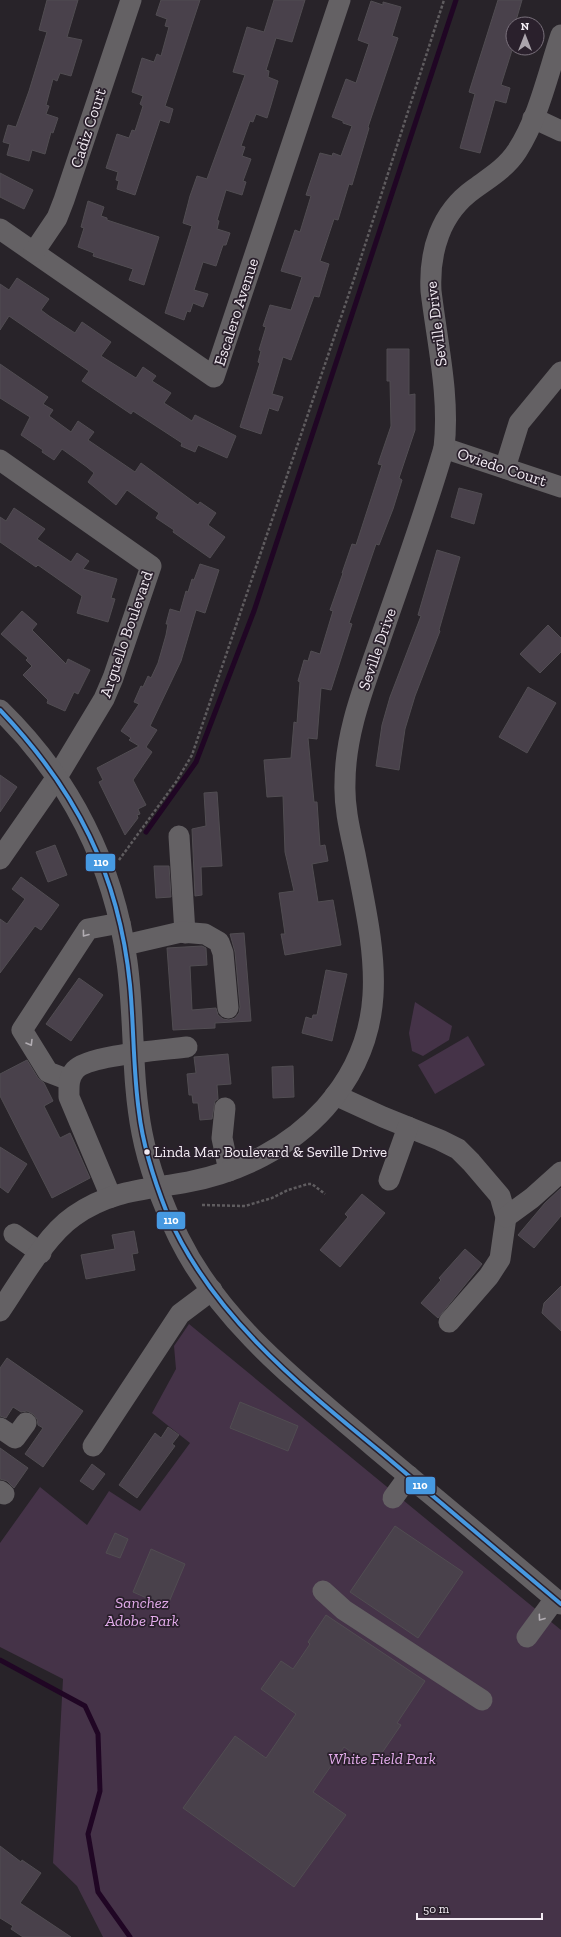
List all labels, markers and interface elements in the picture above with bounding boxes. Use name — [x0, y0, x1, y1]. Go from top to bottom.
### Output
north arrow — [505, 16, 545, 56]
text: N — [521, 20, 530, 33]
street label: Cadiz Court — [66, 86, 110, 170]
street label: Escalero Avenue — [210, 256, 262, 368]
street label: Seville Drive — [421, 280, 451, 368]
street label: Oviedo Court — [455, 444, 549, 490]
street label: Arguello Boulevard — [95, 568, 157, 700]
street label: Seville Drive — [354, 605, 400, 693]
line badge: 110 — [85, 853, 116, 872]
text: 110 — [93, 856, 109, 869]
one-way arrow — [83, 930, 90, 937]
one-way arrow — [26, 1039, 33, 1046]
place label: Linda Mar Boulevard & Seville Drive — [154, 1143, 387, 1161]
marker: Linda Mar Boulevard & Seville Drive — [142, 1147, 152, 1157]
line badge: 110 — [156, 1211, 186, 1230]
text: 110 — [163, 1214, 179, 1227]
line badge: 110 — [405, 1476, 436, 1495]
text: 110 — [412, 1479, 428, 1492]
park label: Sanchez Adobe Park — [104, 1593, 179, 1630]
one-way arrow — [538, 1614, 546, 1621]
park label: White Field Park — [328, 1749, 436, 1768]
scale bar — [417, 1895, 542, 1921]
text: 50 m — [423, 1902, 450, 1916]

